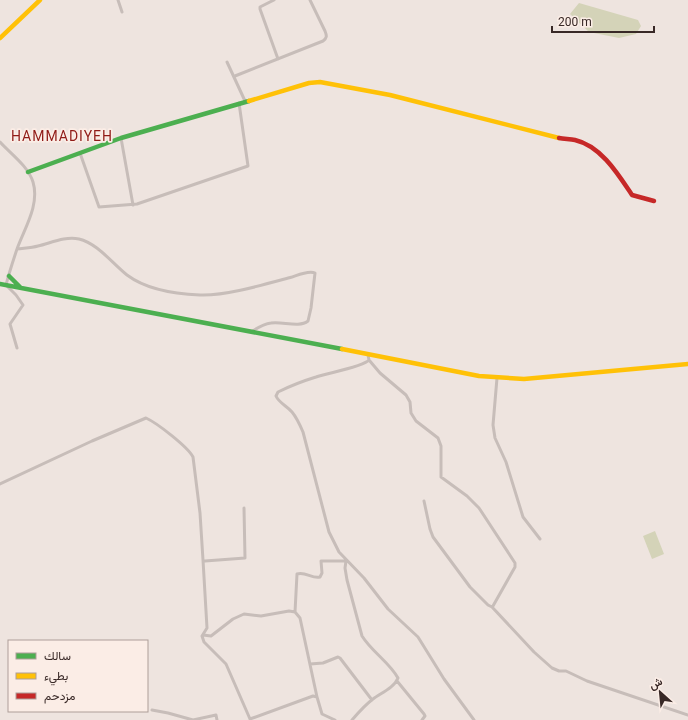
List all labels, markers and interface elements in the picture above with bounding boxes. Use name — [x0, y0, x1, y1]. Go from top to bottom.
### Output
scale bar — [552, 8, 654, 34]
text: 200 m — [558, 15, 592, 29]
district label: HAMMADIYEH — [11, 128, 113, 144]
legend — [8, 640, 148, 712]
text: سالك — [44, 649, 71, 663]
text: بطيء — [44, 669, 68, 686]
north arrow — [640, 672, 680, 712]
text: ش — [647, 675, 665, 692]
text: مزدحم — [44, 689, 75, 704]

